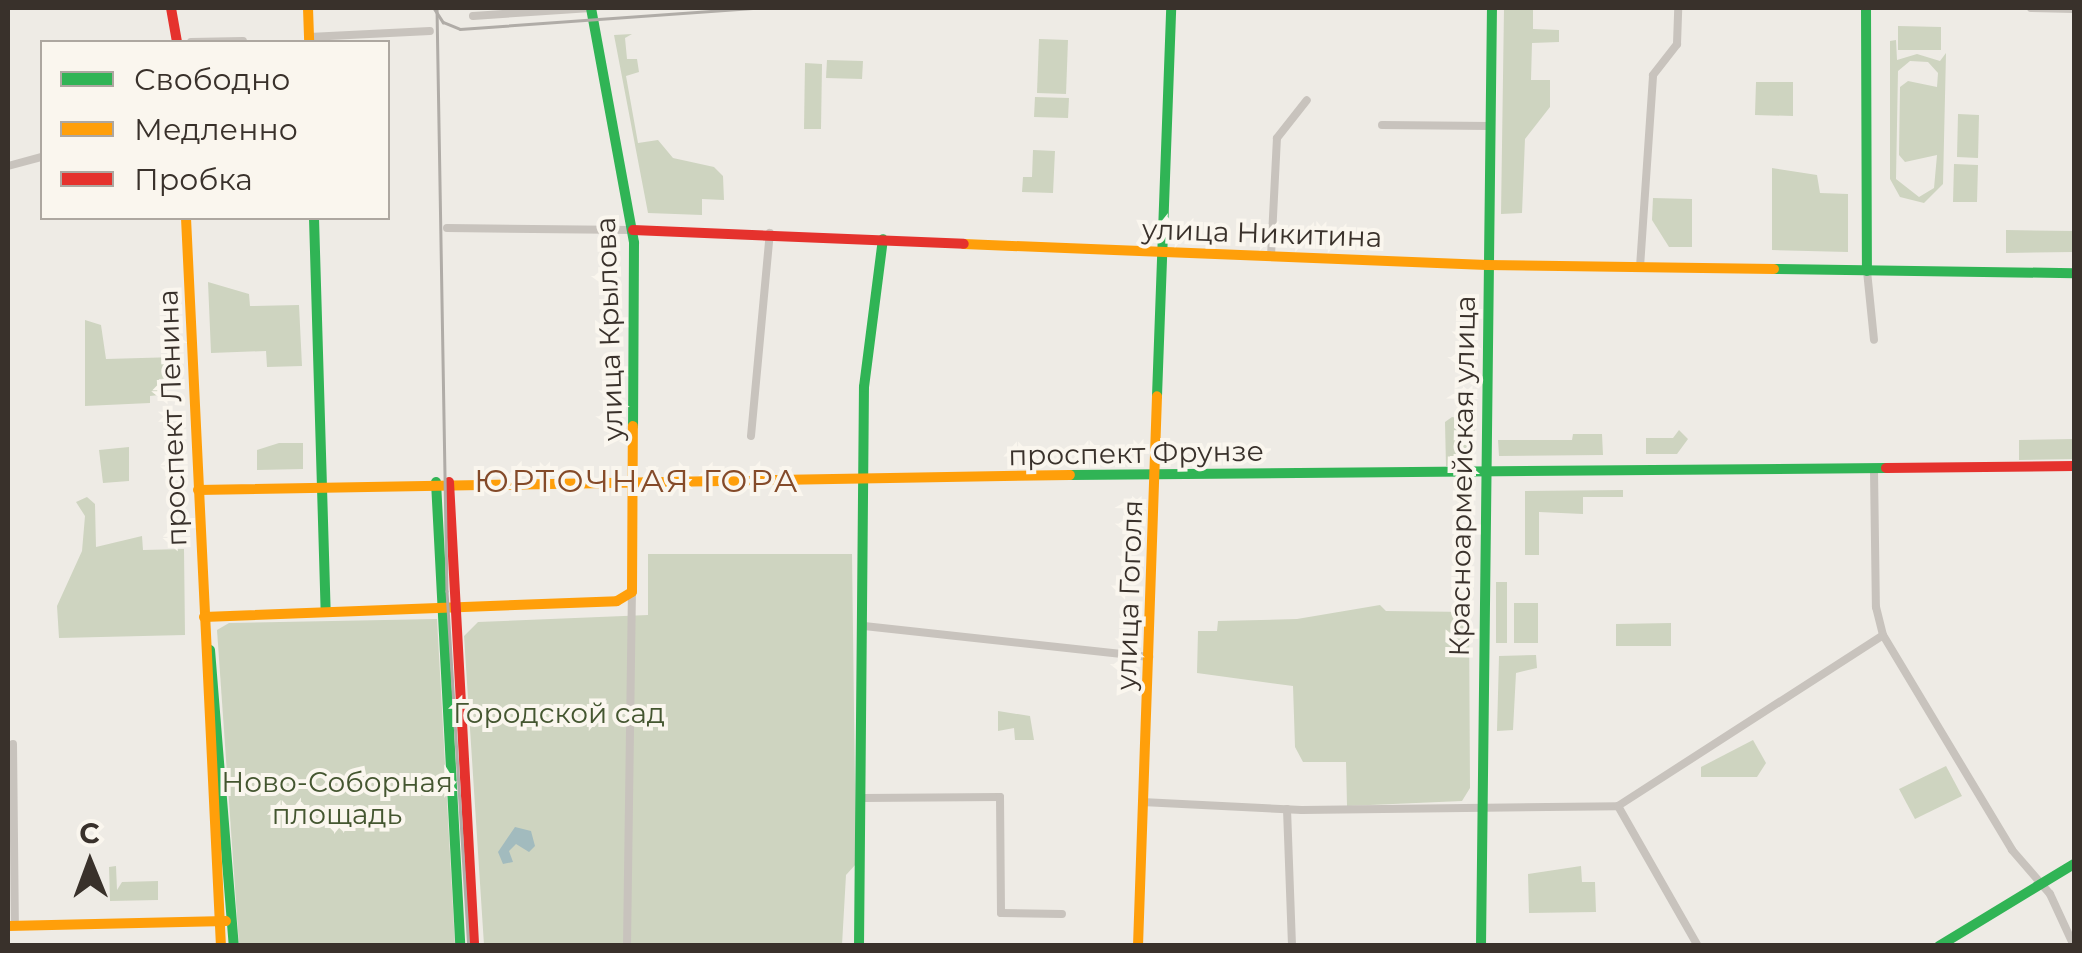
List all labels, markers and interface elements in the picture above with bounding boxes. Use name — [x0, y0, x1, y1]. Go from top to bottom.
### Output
legend — [40, 40, 390, 220]
text: Свободно — [134, 61, 290, 98]
text: Медленно — [134, 111, 298, 148]
text: Пробка — [134, 161, 253, 198]
street label: улица Никитина — [1141, 212, 1383, 254]
street label: улица Крылова — [588, 216, 630, 442]
street label: проспект Ленина — [151, 289, 193, 547]
street label: Красноармейская улица — [1442, 295, 1482, 657]
street label: проспект Фрунзе — [1008, 434, 1264, 472]
district label: ЮРТОЧНАЯ ГОРА — [474, 462, 800, 500]
street label: улица Гоголя — [1109, 499, 1149, 691]
park label: Городской сад — [453, 696, 665, 730]
park label: Ново-Соборная площадь — [221, 765, 453, 831]
north arrow — [40, 813, 140, 913]
text: С — [79, 816, 100, 850]

